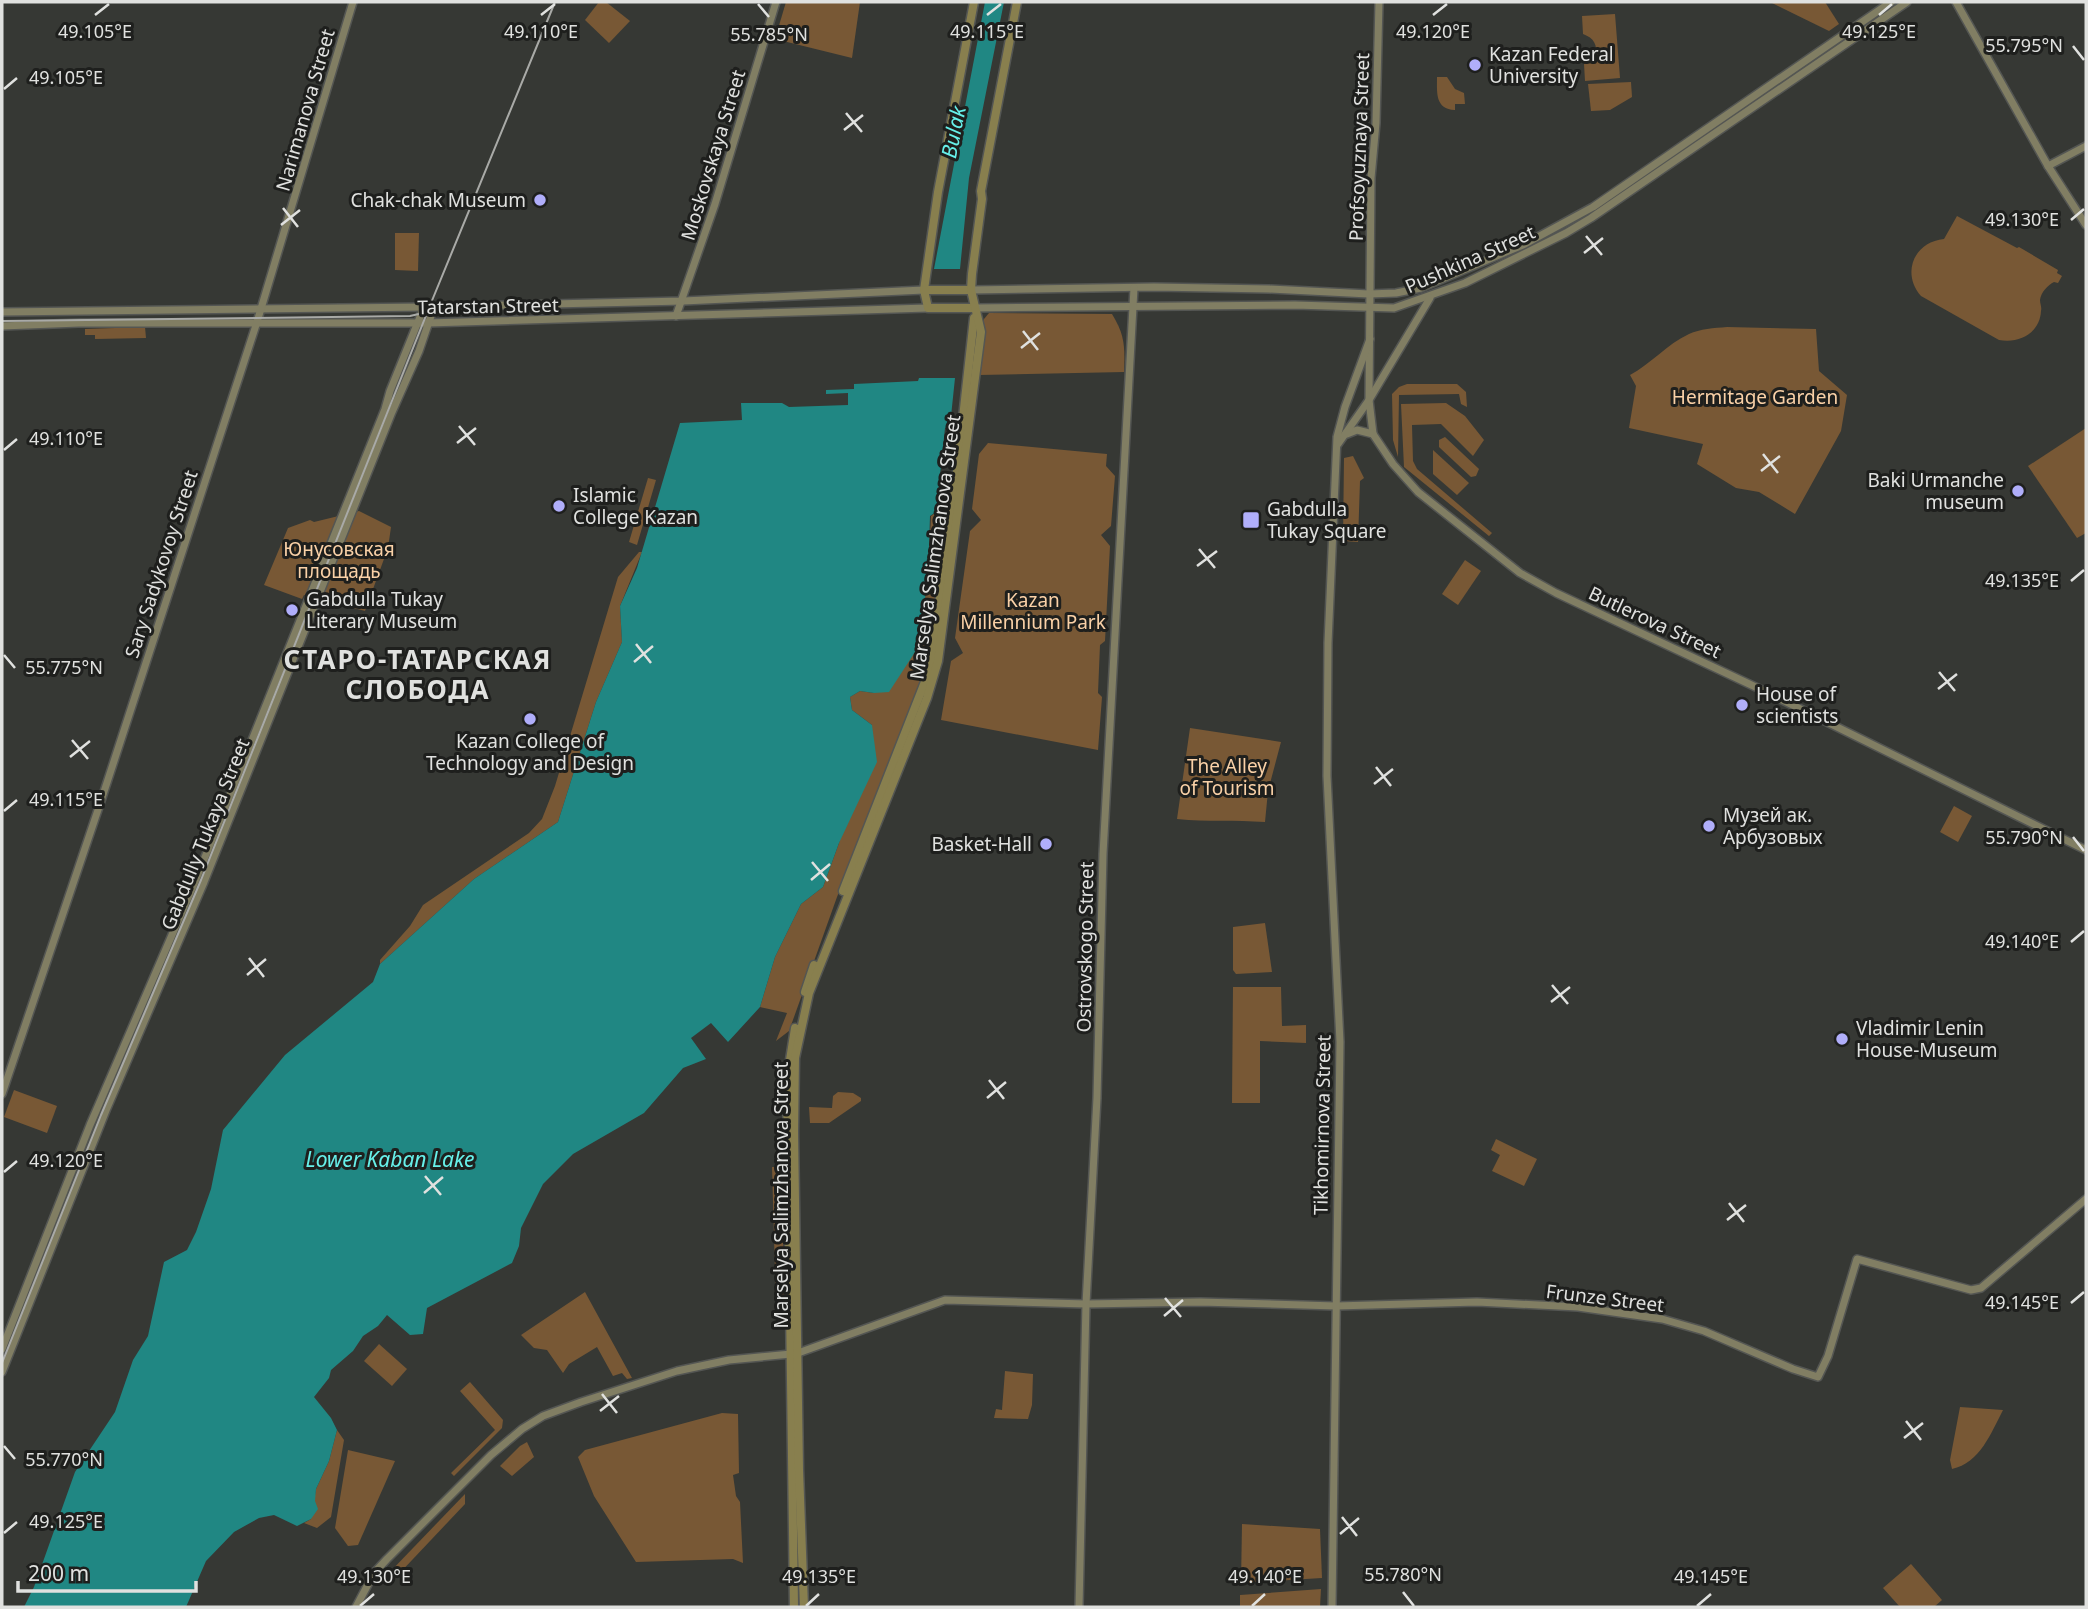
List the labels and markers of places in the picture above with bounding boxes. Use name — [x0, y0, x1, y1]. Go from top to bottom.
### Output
place label: Kazan Federal University — [1489, 41, 1614, 89]
marker: Kazan Federal University — [1467, 57, 1483, 73]
place label: Chak-chak Museum — [350, 187, 526, 213]
marker: Chak-chak Museum — [532, 192, 548, 208]
place label: Baki Urmanche museum — [1868, 467, 2004, 515]
place label: Islamic College Kazan — [573, 482, 698, 530]
marker: Baki Urmanche museum — [2010, 483, 2026, 499]
place label: Gabdulla Tukay Square — [1267, 496, 1387, 544]
marker: Islamic College Kazan — [551, 498, 567, 514]
marker: Gabdulla Tukay Square — [1241, 510, 1261, 530]
place label: Gabdulla Tukay Literary Museum — [306, 586, 457, 634]
marker: Gabdulla Tukay Literary Museum — [284, 602, 300, 618]
place label: House of scientists — [1756, 681, 1838, 729]
marker: House of scientists — [1734, 697, 1750, 713]
marker: Kazan College of Technology and Design — [522, 711, 538, 727]
place label: Kazan College of Technology and Design — [426, 728, 634, 776]
place label: Музей ак. Арбузовых — [1723, 802, 1823, 850]
marker: Музей ак. Арбузовых — [1701, 818, 1717, 834]
place label: Basket-Hall — [932, 831, 1032, 857]
marker: Basket-Hall — [1038, 836, 1054, 852]
place label: Vladimir Lenin House-Museum — [1856, 1015, 1998, 1063]
marker: Vladimir Lenin House-Museum — [1834, 1031, 1850, 1047]

